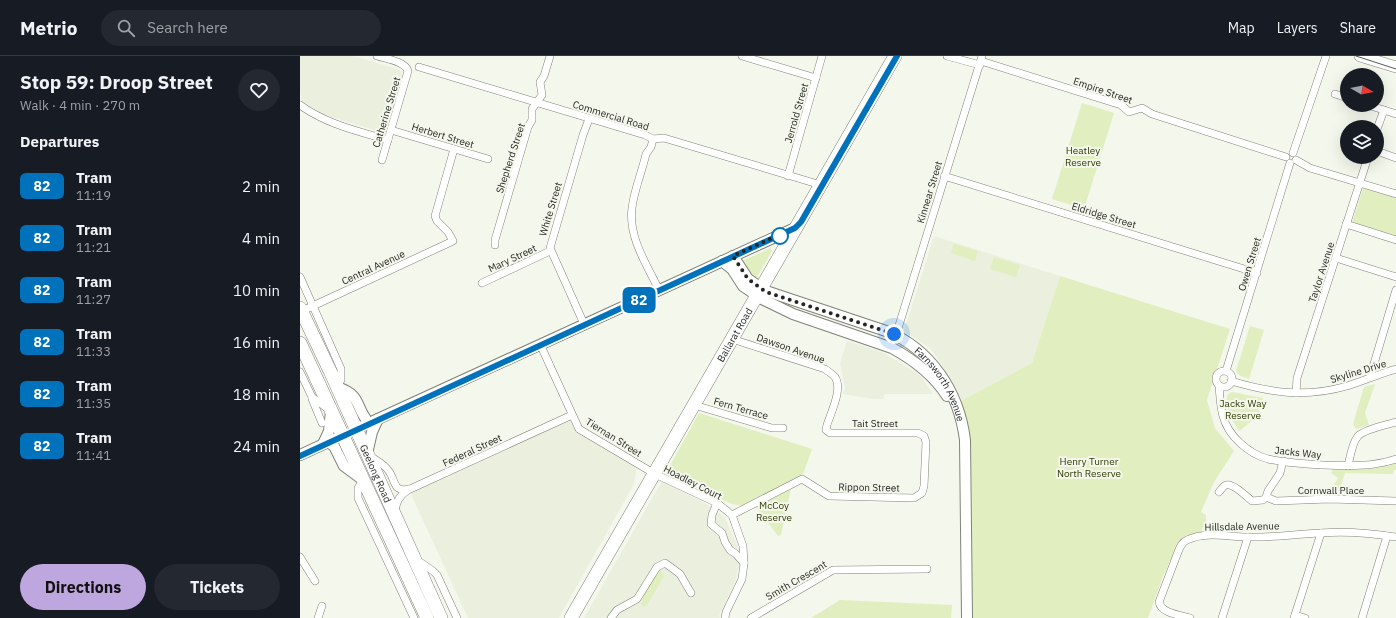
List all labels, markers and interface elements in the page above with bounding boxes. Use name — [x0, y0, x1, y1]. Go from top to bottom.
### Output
search box — [101, 10, 381, 46]
text: Metrio — [20, 16, 77, 40]
icon: search — [115, 17, 137, 39]
text: Search here — [147, 18, 228, 37]
text: Map — [1228, 19, 1255, 37]
text: Layers — [1277, 19, 1318, 37]
text: Share — [1340, 19, 1376, 37]
north arrow — [1340, 68, 1384, 112]
map controls — [1340, 68, 1384, 164]
button: heart — [238, 69, 280, 111]
text: Stop 59: Droop Street — [20, 70, 213, 94]
street label: Empire Street — [1072, 74, 1135, 107]
street label: Catherine Street — [370, 75, 404, 149]
street label: Jerrold Street — [782, 81, 811, 145]
text: Walk · 4 min · 270 m — [20, 97, 140, 114]
street label: Commercial Road — [571, 98, 651, 133]
street label: Herbert Street — [410, 120, 476, 151]
button: layers — [1340, 120, 1384, 164]
street label: Shepherd Street — [493, 121, 528, 195]
text: Departures — [20, 132, 99, 151]
park label: Heatley Reserve — [1065, 144, 1102, 169]
street label: Kinnear Street — [914, 159, 945, 225]
text: Tram — [76, 168, 112, 187]
text: 82 — [34, 177, 50, 195]
text: 2 min — [242, 177, 280, 196]
street label: White Street — [536, 180, 565, 238]
text: 11:19 — [76, 187, 111, 204]
street label: Eldridge Street — [1070, 199, 1138, 232]
text: Tram — [76, 220, 112, 239]
unlabelled marker — [771, 227, 789, 245]
text: 82 — [34, 229, 50, 247]
text: 4 min — [242, 229, 280, 248]
street label: Owen Street — [1235, 235, 1264, 293]
text: 11:21 — [76, 239, 111, 256]
street label: Taylor Avenue — [1306, 240, 1338, 304]
street label: Mary Street — [486, 241, 539, 275]
street label: Central Avenue — [339, 247, 407, 288]
text: Tram — [76, 272, 112, 291]
text: 82 — [34, 281, 50, 299]
text: 10 min — [233, 281, 280, 300]
line badge: 82 — [621, 287, 657, 313]
text: 11:27 — [76, 291, 111, 308]
text: 82 — [631, 291, 647, 309]
street label: Ballarat Road — [714, 305, 755, 364]
text: Tram — [76, 324, 112, 343]
your location — [884, 324, 904, 344]
street label: Dawson Avenue — [755, 331, 827, 366]
text: 82 — [34, 333, 50, 351]
text: 16 min — [233, 333, 280, 352]
text: 11:33 — [76, 343, 111, 360]
street label: Farnsworth Avenue — [912, 344, 967, 423]
street label: Skyline Drive — [1328, 357, 1388, 386]
text: Tram — [76, 376, 112, 395]
text: 82 — [34, 385, 50, 403]
text: 18 min — [233, 385, 280, 404]
street label: Fern Terrace — [712, 394, 770, 423]
text: 11:35 — [76, 395, 111, 412]
park label: Jacks Way Reserve — [1220, 397, 1266, 422]
street label: Tiernan Street — [583, 415, 645, 460]
street label: Tait Street — [852, 417, 899, 430]
text: Tram — [76, 428, 112, 447]
street label: Federal Street — [441, 431, 504, 470]
text: 82 — [34, 437, 50, 455]
text: 24 min — [233, 437, 280, 456]
street label: Geelong Road — [357, 442, 394, 505]
street label: Jacks Way — [1274, 444, 1322, 461]
text: 11:41 — [76, 447, 111, 464]
park label: Henry Turner North Reserve — [1057, 455, 1122, 480]
street label: Hoadley Court — [661, 462, 725, 503]
street label: Rippon Street — [838, 480, 900, 495]
street label: Cornwall Place — [1298, 484, 1365, 497]
park label: McCoy Reserve — [756, 499, 793, 524]
street label: Hillsdale Avenue — [1204, 519, 1280, 534]
street label: Smith Crescent — [763, 557, 830, 603]
button: Directions — [20, 564, 146, 610]
button: Tickets — [154, 564, 280, 610]

